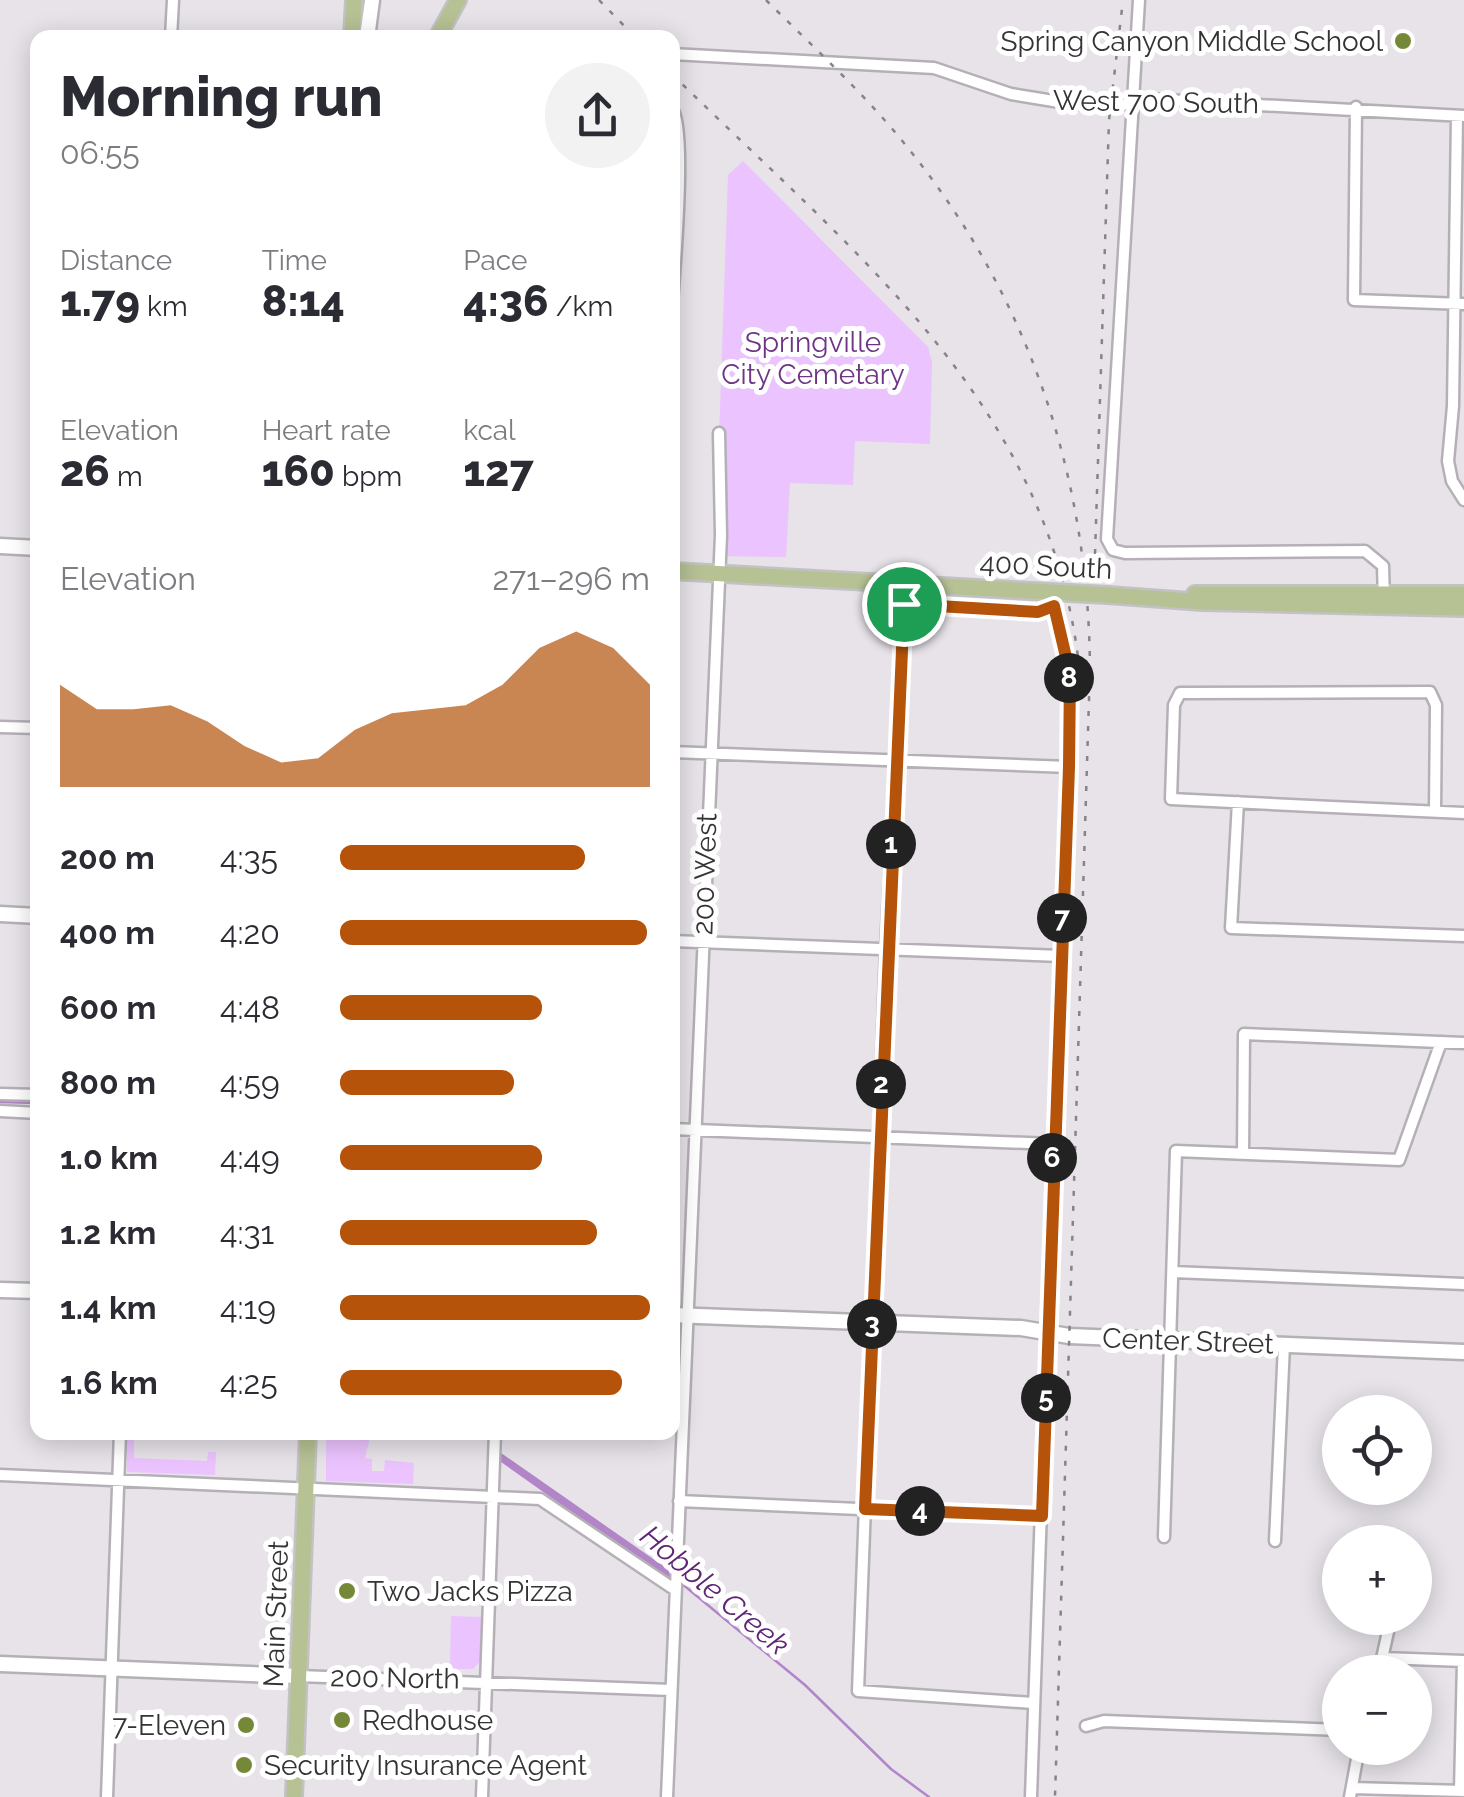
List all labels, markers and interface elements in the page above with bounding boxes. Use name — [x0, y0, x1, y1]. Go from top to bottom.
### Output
place label: Spring Canyon Middle School — [1000, 25, 1383, 58]
marker: Spring Canyon Middle School — [1392, 30, 1414, 52]
button: share — [545, 63, 650, 168]
text: Morning run — [60, 64, 383, 129]
street label: West 700 South — [1053, 84, 1259, 120]
text: 06:55 — [60, 134, 140, 171]
text: Distance — [60, 244, 172, 277]
text: Time — [262, 244, 327, 277]
text: Pace — [463, 244, 528, 277]
text: 1.79 — [60, 277, 140, 326]
text: 8:14 — [262, 277, 345, 326]
text: 4:36 — [463, 277, 549, 326]
text: km — [140, 290, 188, 323]
text: /km — [549, 290, 613, 323]
park label: Springville City Cemetary — [721, 326, 905, 391]
text: Elevation — [60, 414, 179, 447]
text: Heart rate — [262, 414, 391, 447]
text: kcal — [463, 414, 516, 447]
text: 26 — [60, 447, 110, 496]
text: 160 — [262, 447, 335, 496]
text: 127 — [463, 447, 534, 496]
text: m — [110, 460, 143, 493]
text: bpm — [335, 460, 402, 493]
street label: 400 South — [979, 546, 1113, 586]
text: Elevation — [60, 560, 196, 597]
text: 271–296 m — [492, 560, 650, 597]
pin — [862, 562, 947, 647]
icon: arrive — [877, 577, 932, 632]
pin: 8 — [1044, 653, 1094, 703]
text: 8 — [1061, 661, 1077, 694]
street label: 200 West — [686, 812, 724, 935]
pin: 1 — [866, 819, 916, 869]
text: 1 — [884, 827, 898, 860]
text: 200 m — [60, 839, 155, 876]
text: 4:35 — [220, 839, 278, 876]
pin: 7 — [1037, 893, 1087, 943]
text: 7 — [1054, 901, 1070, 934]
text: 400 m — [60, 914, 155, 951]
text: 4:20 — [220, 914, 280, 951]
text: 600 m — [60, 989, 156, 1026]
text: 4:48 — [220, 989, 280, 1026]
pin: 2 — [856, 1059, 906, 1109]
text: 800 m — [60, 1064, 156, 1101]
text: 4:59 — [220, 1064, 280, 1101]
text: 2 — [873, 1067, 889, 1100]
pin: 6 — [1027, 1133, 1077, 1183]
text: 1.0 km — [60, 1139, 158, 1176]
text: 4:49 — [220, 1139, 280, 1176]
text: 6 — [1044, 1141, 1061, 1174]
text: 1.2 km — [60, 1214, 156, 1251]
text: 4:31 — [220, 1214, 274, 1251]
text: 1.4 km — [60, 1289, 157, 1326]
text: 4:19 — [220, 1289, 276, 1326]
pin: 3 — [847, 1299, 897, 1349]
text: 3 — [864, 1307, 880, 1340]
street label: Center Street — [1102, 1322, 1275, 1361]
text: 1.6 km — [60, 1364, 158, 1401]
text: 4:25 — [220, 1364, 278, 1401]
pin: 5 — [1021, 1373, 1071, 1423]
text: 5 — [1038, 1381, 1054, 1414]
map controls — [1322, 1395, 1432, 1765]
button: locate — [1322, 1395, 1432, 1505]
pin: 4 — [895, 1486, 945, 1536]
text: 4 — [912, 1494, 928, 1527]
water label: Hobble Creek — [634, 1518, 796, 1662]
button: + — [1322, 1525, 1432, 1635]
street label: Main Street — [257, 1539, 295, 1688]
place label: Two Jacks Pizza — [367, 1575, 573, 1608]
marker: Two Jacks Pizza — [336, 1580, 358, 1602]
button: − — [1322, 1655, 1432, 1765]
street label: 200 North — [330, 1660, 460, 1696]
place label: Redhouse — [362, 1704, 493, 1737]
place label: 7-Eleven — [112, 1709, 226, 1742]
marker: Redhouse — [331, 1709, 353, 1731]
marker: 7-Eleven — [235, 1714, 257, 1736]
place label: Security Insurance Agent — [264, 1749, 587, 1782]
marker: Security Insurance Agent — [233, 1754, 255, 1776]

